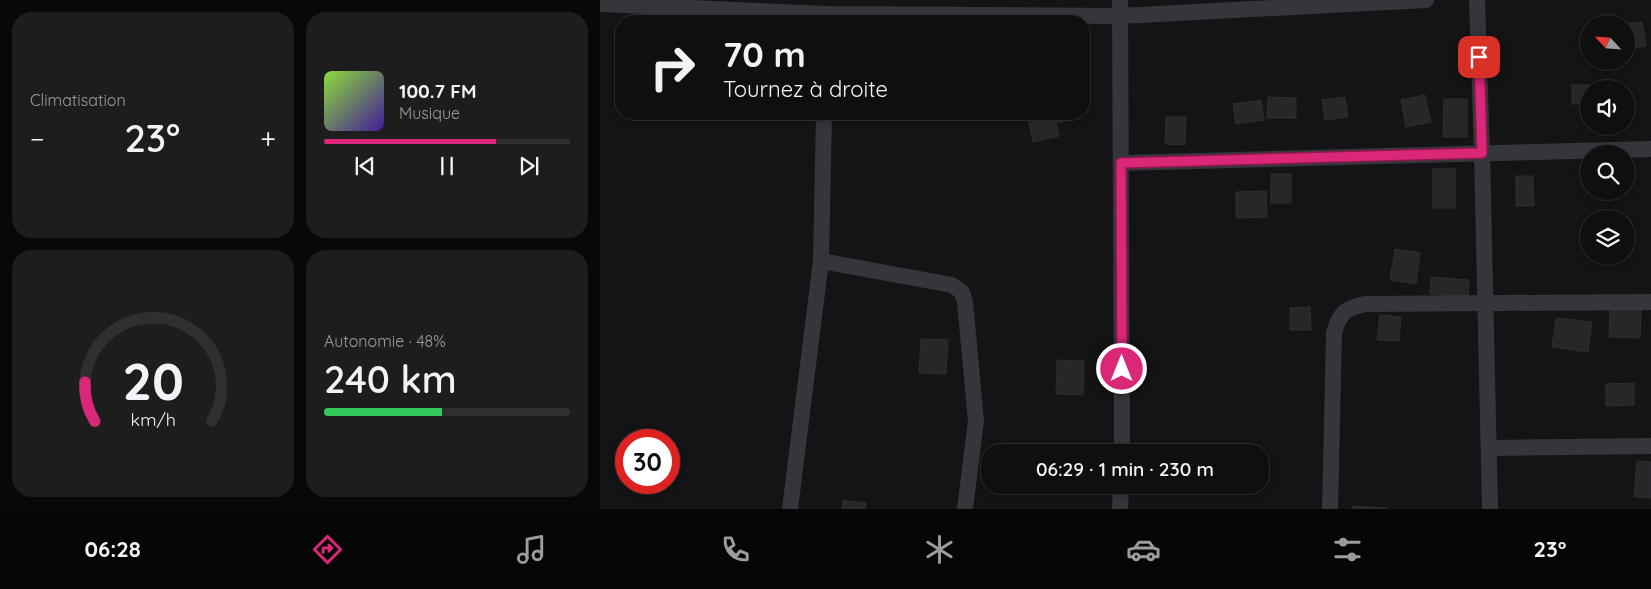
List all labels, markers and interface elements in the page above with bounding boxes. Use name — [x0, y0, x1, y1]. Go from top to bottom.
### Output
north arrow — [1580, 15, 1635, 70]
map controls — [1580, 15, 1635, 265]
text: 70 m — [723, 32, 806, 76]
icon: right — [640, 35, 705, 100]
pin — [1458, 36, 1500, 78]
icon: arrive — [1465, 43, 1493, 71]
text: Tournez à droite — [723, 75, 888, 103]
text: 100.7 FM — [399, 79, 476, 103]
button: sound — [1580, 80, 1635, 135]
text: Climatisation — [30, 90, 126, 110]
text: Musique — [399, 103, 460, 123]
text: 23° — [124, 114, 180, 162]
text: − — [30, 121, 45, 156]
text: + — [260, 121, 276, 156]
button: search — [1580, 145, 1635, 200]
icon: previous — [351, 152, 379, 180]
icon: pause — [433, 152, 461, 180]
icon: next — [515, 152, 543, 180]
button: layers — [1580, 210, 1635, 265]
text: Autonomie · 48% — [324, 331, 446, 351]
position arrow — [1095, 342, 1147, 394]
text: 20 — [122, 348, 184, 413]
text: 240 km — [324, 355, 457, 403]
text: km/h — [130, 408, 176, 430]
speed limit sign: 30 — [615, 429, 680, 494]
text: 06:29 · 1 min · 230 m — [1036, 457, 1214, 481]
icon: directions — [310, 532, 345, 567]
icon: music — [514, 532, 549, 567]
icon: phone — [718, 532, 753, 567]
icon: climate — [922, 532, 957, 567]
icon: car — [1126, 532, 1161, 567]
icon: filters — [1330, 532, 1365, 567]
text: 06:28 — [84, 535, 141, 563]
text: 23° — [1534, 535, 1567, 563]

